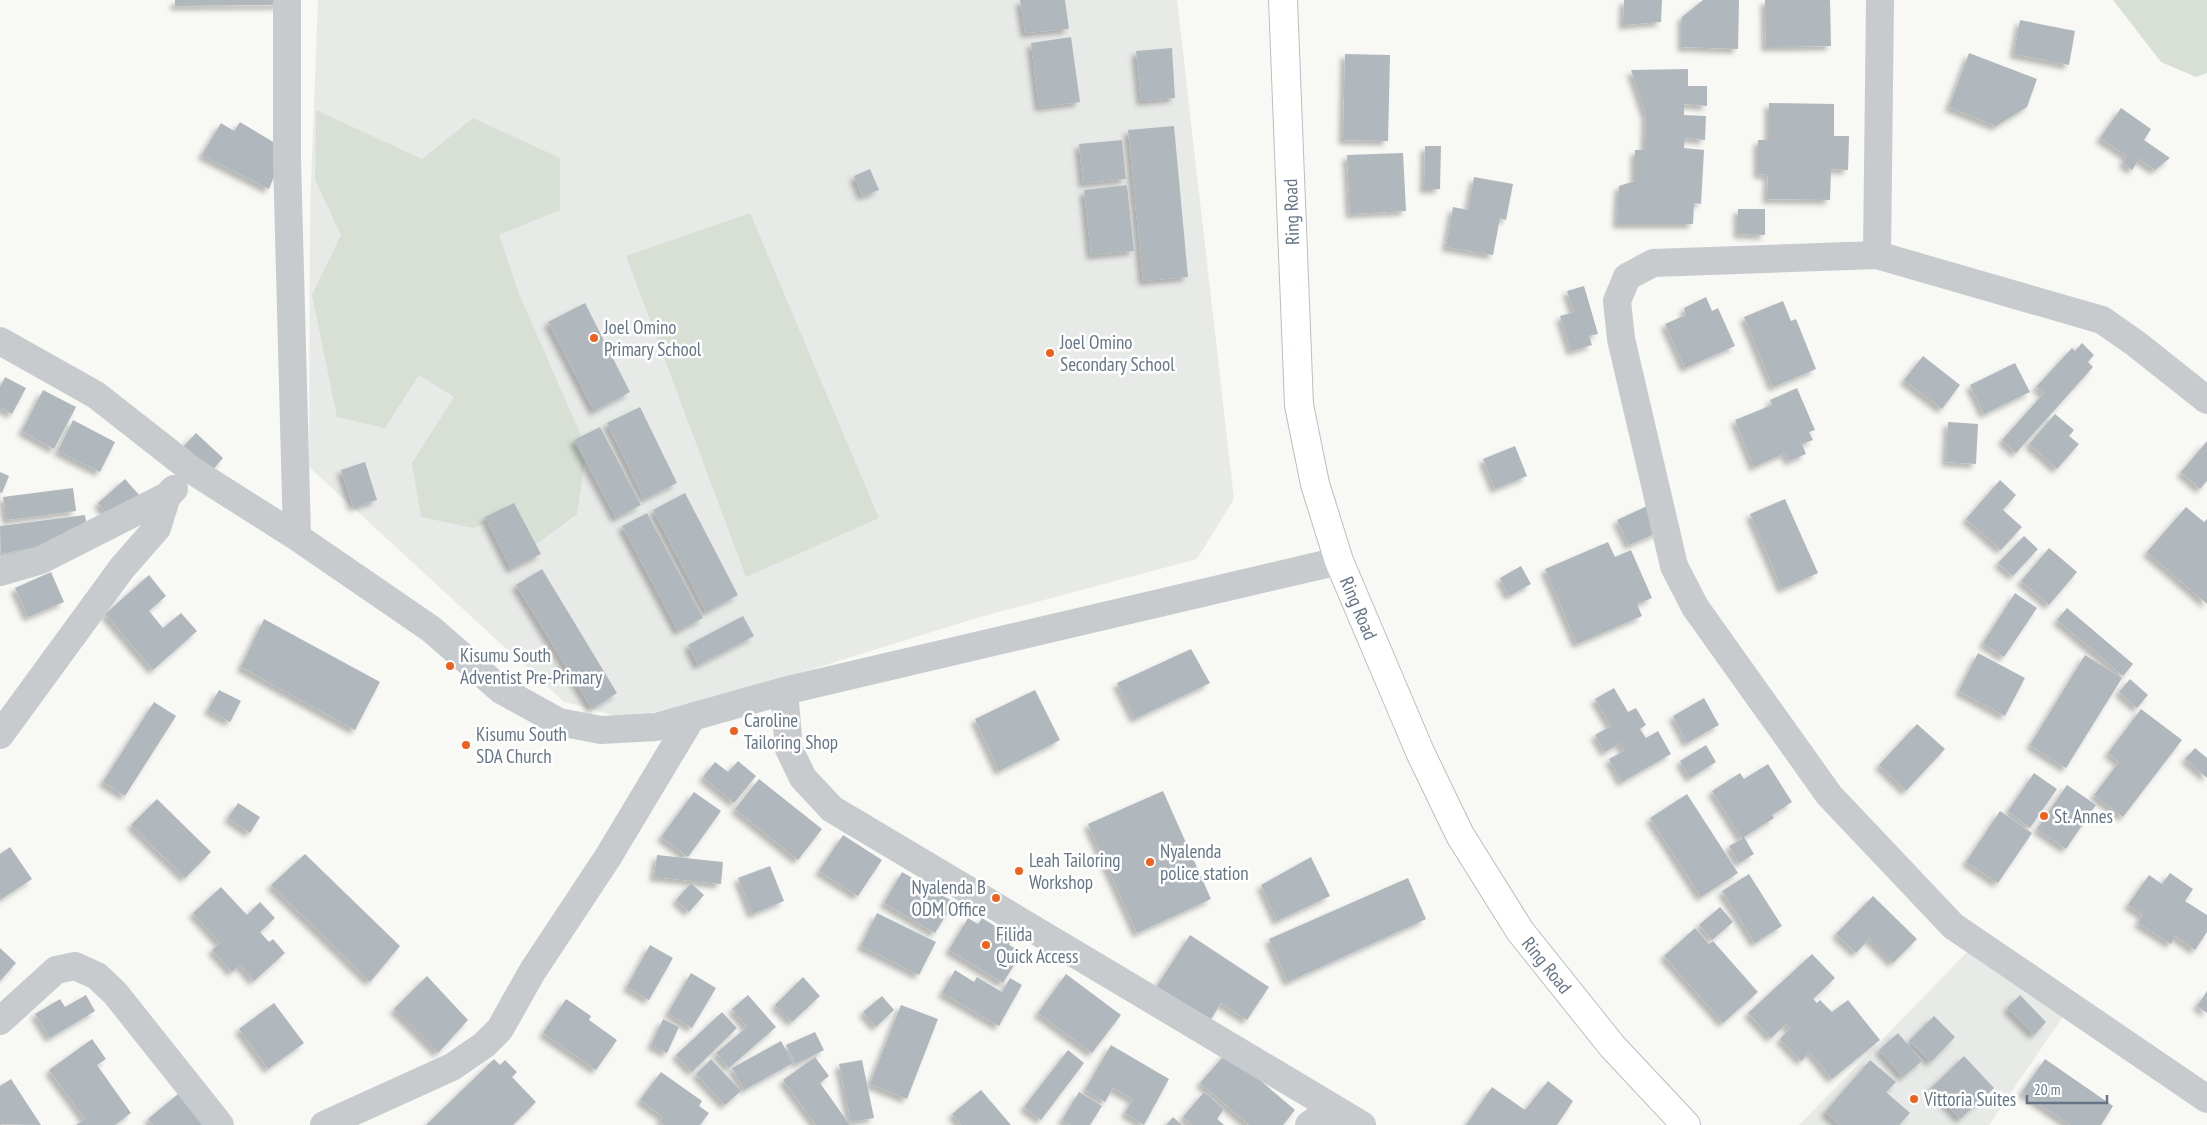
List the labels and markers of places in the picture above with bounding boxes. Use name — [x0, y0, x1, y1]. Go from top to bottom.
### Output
place label: Joel Omino Primary School — [603, 315, 702, 361]
place label: Joel Omino Secondary School — [1059, 330, 1175, 376]
marker: Joel Omino Primary School — [588, 332, 600, 344]
marker: Joel Omino Secondary School — [1044, 347, 1056, 359]
place label: Kisumu South Adventist Pre-Primary — [460, 643, 603, 689]
marker: Kisumu South Adventist Pre-Primary — [444, 660, 456, 672]
place label: Caroline Tailoring Shop — [744, 708, 838, 754]
place label: Kisumu South SDA Church — [476, 722, 567, 768]
marker: Caroline Tailoring Shop — [728, 725, 740, 737]
marker: Kisumu South SDA Church — [460, 739, 472, 751]
place label: St. Annes — [2054, 804, 2113, 828]
marker: St. Annes — [2038, 810, 2050, 822]
place label: Nyalenda police station — [1160, 839, 1248, 885]
place label: Leah Tailoring Workshop — [1029, 848, 1121, 894]
marker: Nyalenda police station — [1144, 856, 1156, 868]
marker: Leah Tailoring Workshop — [1013, 865, 1025, 877]
place label: Nyalenda B ODM Office — [912, 875, 986, 921]
marker: Nyalenda B ODM Office — [990, 892, 1002, 904]
place label: Filida Quick Access — [996, 922, 1078, 968]
marker: Filida Quick Access — [980, 939, 992, 951]
place label: Vittoria Suites — [1923, 1087, 2016, 1111]
marker: Vittoria Suites — [1908, 1093, 1920, 1105]

